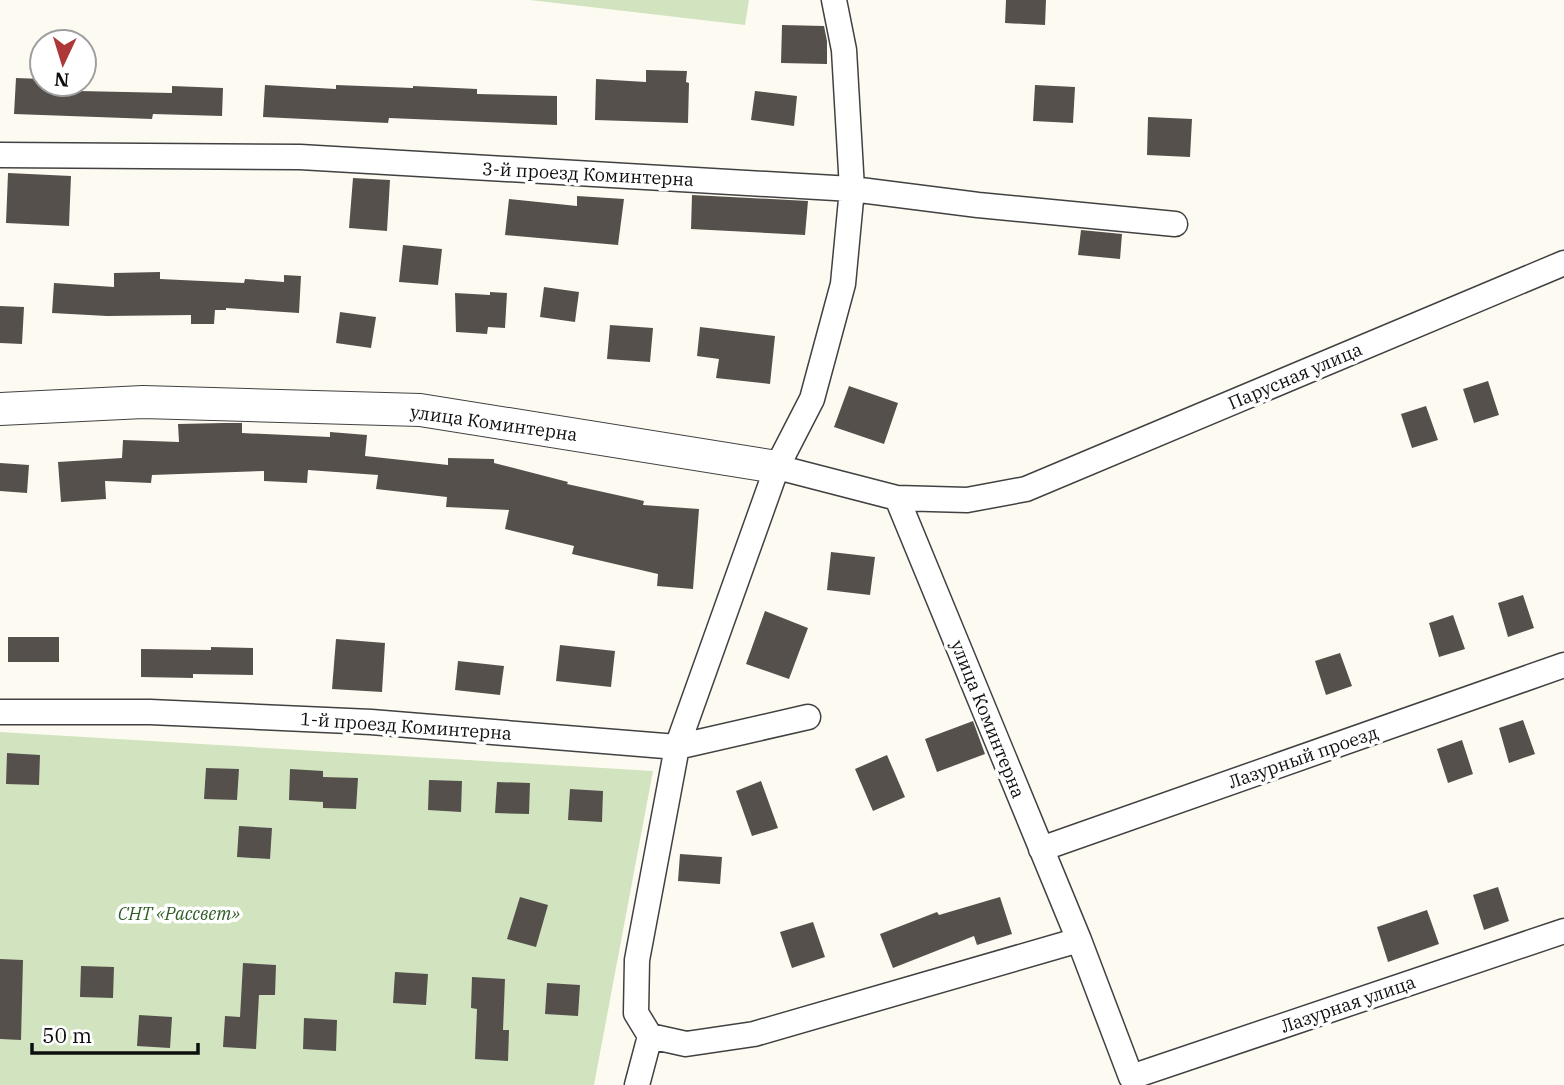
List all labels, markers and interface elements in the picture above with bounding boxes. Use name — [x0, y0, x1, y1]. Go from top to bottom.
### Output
north arrow — [28, 28, 98, 98]
text: N — [53, 67, 70, 92]
street label: 3-й проезд Коминтерна — [481, 157, 695, 191]
street label: Парусная улица — [1225, 337, 1366, 415]
street label: улица Коминтерна — [409, 400, 579, 446]
street label: улица Коминтерна — [946, 637, 1030, 802]
street label: 1-й проезд Коминтерна — [299, 707, 513, 745]
street label: Лазурный проезд — [1225, 721, 1381, 793]
park label: СНТ «Рассвет» — [118, 902, 240, 925]
street label: Лазурная улица — [1278, 970, 1419, 1038]
scale bar — [32, 1012, 198, 1056]
text: 50 m — [42, 1021, 92, 1049]

